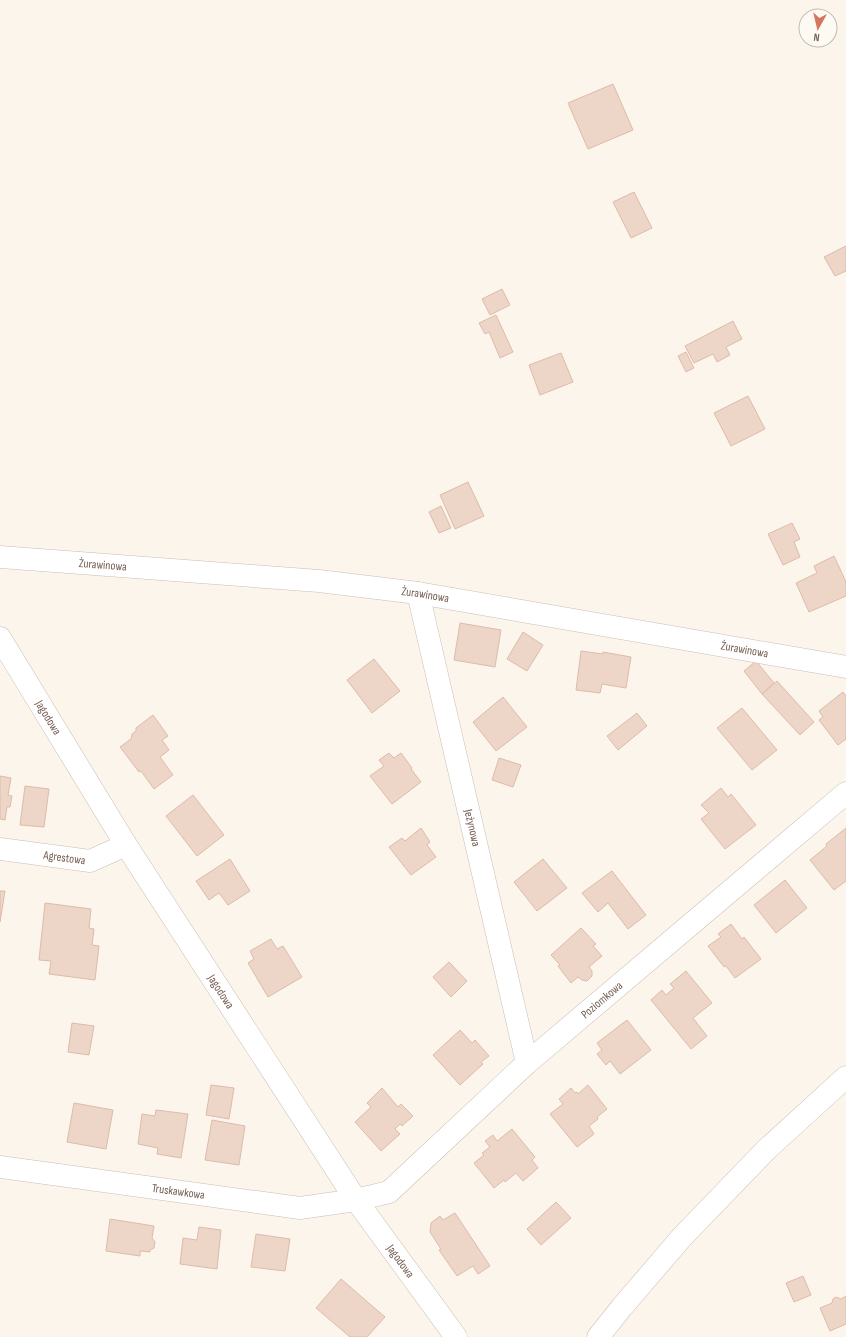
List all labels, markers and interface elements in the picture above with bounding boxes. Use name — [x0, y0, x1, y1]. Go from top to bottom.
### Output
north arrow — [798, 8, 838, 48]
text: N — [813, 31, 820, 44]
street label: Żurawinowa — [78, 556, 128, 575]
street label: Żurawinowa — [401, 584, 450, 606]
street label: Żurawinowa — [720, 638, 770, 661]
street label: Jagodowa — [31, 697, 64, 738]
street label: Jeżynowa — [460, 807, 484, 848]
street label: Agrestowa — [41, 848, 87, 868]
street label: Jagodowa — [203, 971, 237, 1012]
street label: Poziomkowa — [578, 978, 626, 1022]
street label: Truskawkowa — [151, 1181, 206, 1203]
street label: Jagodowa — [382, 1241, 418, 1281]

